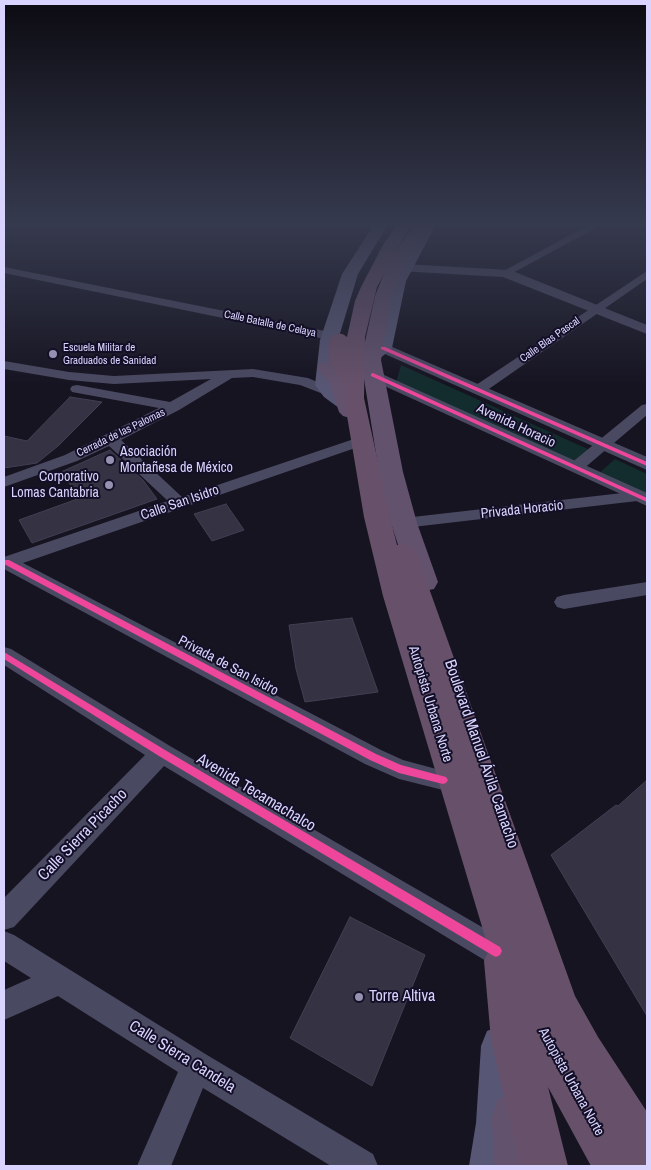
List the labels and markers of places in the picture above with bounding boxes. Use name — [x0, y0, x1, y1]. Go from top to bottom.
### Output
place label: Escuela Militar de Graduados de Sanidad — [63, 341, 156, 367]
marker: Escuela Militar de Graduados de Sanidad — [47, 348, 59, 360]
place label: Asociación Montañesa de México — [120, 444, 233, 477]
marker: Asociación Montañesa de México — [104, 454, 116, 466]
place label: Corporativo Lomas Cantabria — [11, 469, 99, 502]
marker: Corporativo Lomas Cantabria — [103, 479, 115, 491]
place label: Torre Altiva — [369, 987, 435, 1007]
marker: Torre Altiva — [353, 991, 365, 1003]

